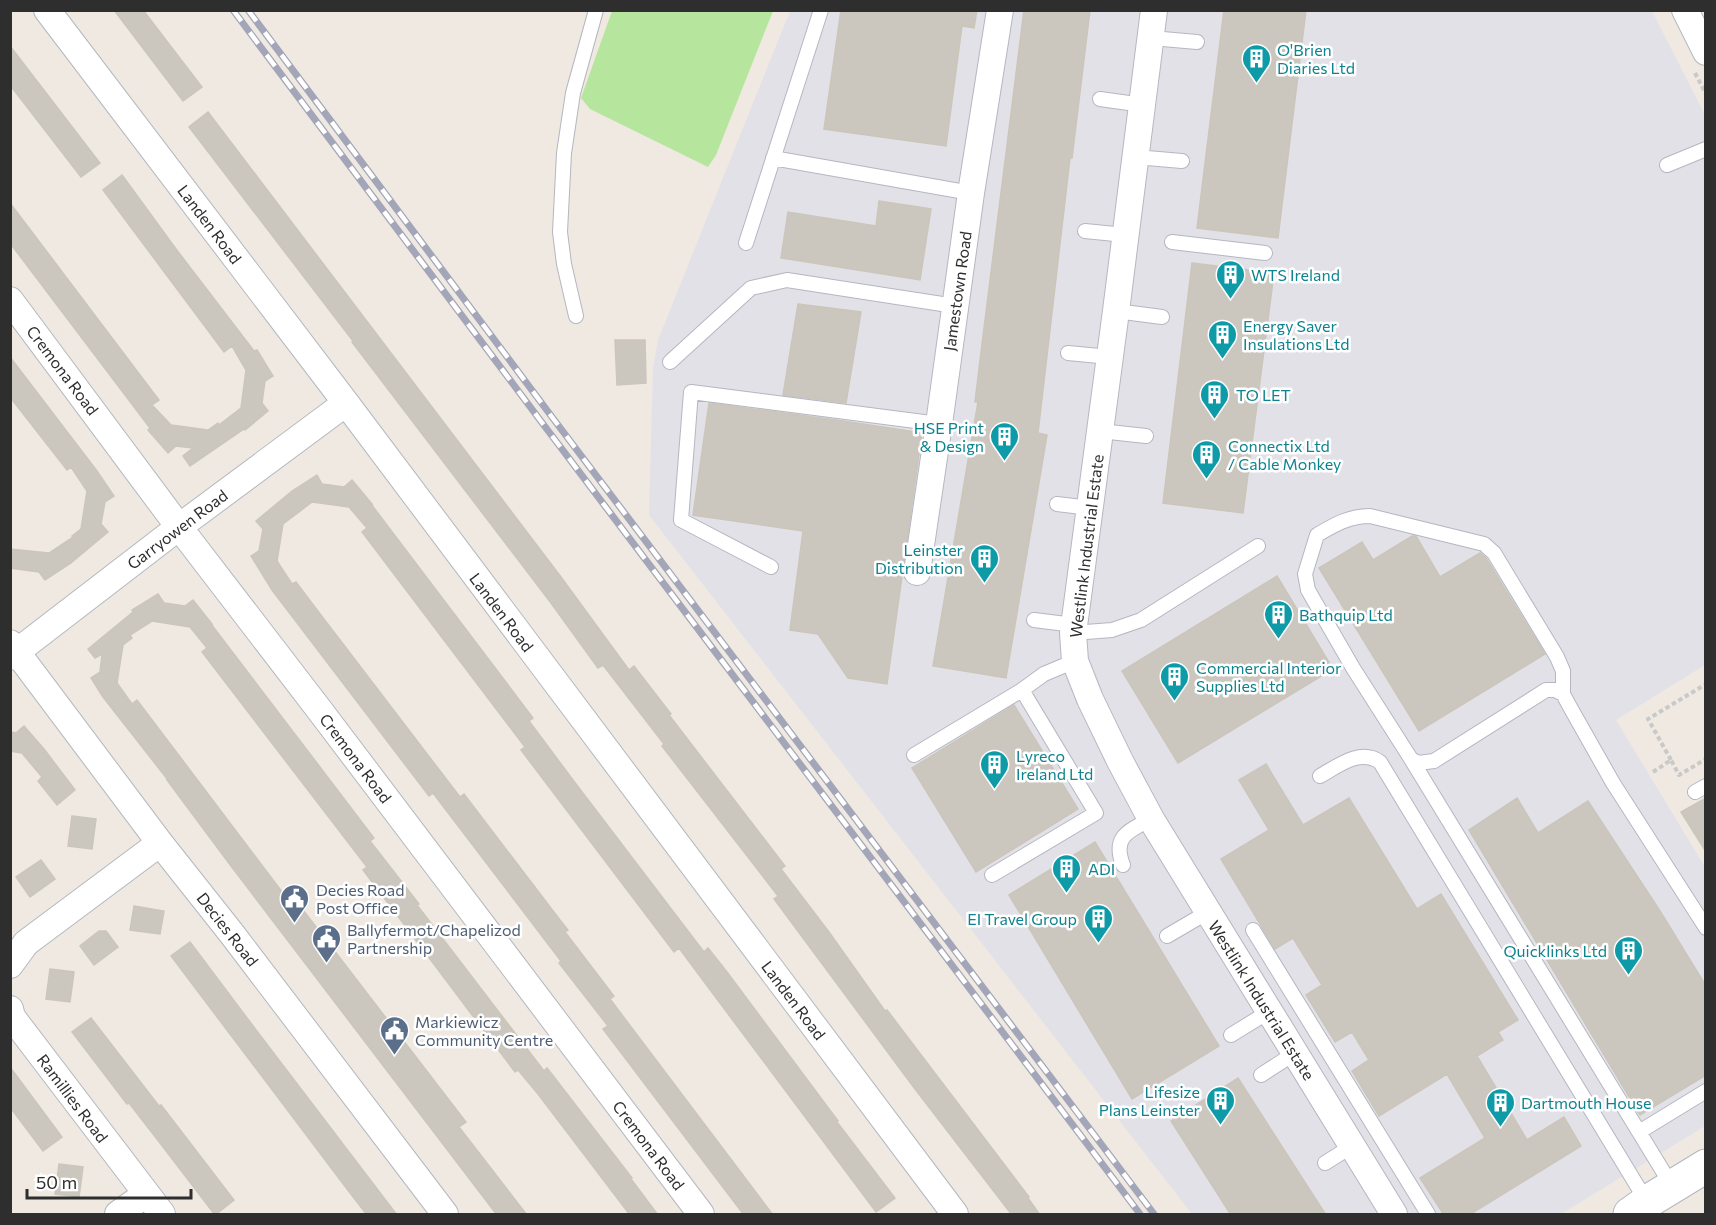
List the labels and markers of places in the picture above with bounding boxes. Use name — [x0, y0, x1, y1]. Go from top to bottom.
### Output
place label: O'Brien Diaries Ltd — [1277, 40, 1355, 77]
building icon: O'Brien Diaries Ltd — [1240, 42, 1272, 84]
building icon: WTS Ireland — [1214, 258, 1246, 300]
place label: WTS Ireland — [1251, 265, 1340, 284]
place label: Energy Saver Insulations Ltd — [1243, 316, 1349, 353]
building icon: Energy Saver Insulations Ltd — [1206, 318, 1238, 360]
building icon: TO LET — [1199, 378, 1231, 420]
place label: TO LET — [1236, 385, 1291, 404]
place label: HSE Print & Design — [914, 418, 984, 455]
building icon: HSE Print & Design — [989, 420, 1021, 462]
place label: Connectix Ltd / Cable Monkey — [1228, 436, 1341, 473]
building icon: Connectix Ltd / Cable Monkey — [1191, 438, 1223, 480]
place label: Leinster Distribution — [875, 540, 964, 577]
building icon: Leinster Distribution — [968, 542, 1000, 584]
building icon: Bathquip Ltd — [1262, 598, 1294, 640]
place label: Bathquip Ltd — [1299, 605, 1393, 624]
place label: Commercial Interior Supplies Ltd — [1196, 658, 1342, 695]
building icon: Commercial Interior Supplies Ltd — [1159, 660, 1191, 702]
place label: Lyreco Ireland Ltd — [1016, 746, 1093, 783]
building icon: Lyreco Ireland Ltd — [979, 748, 1011, 790]
building icon: ADI — [1051, 852, 1083, 894]
place label: ADI — [1088, 859, 1115, 878]
place label: Decies Road Post Office — [316, 880, 404, 917]
public building icon: Decies Road Post Office — [279, 882, 311, 924]
building icon: EI Travel Group — [1082, 902, 1114, 944]
place label: EI Travel Group — [967, 909, 1077, 928]
place label: Ballyfermot/Chapelizod Partnership — [347, 920, 521, 957]
public building icon: Ballyfermot/Chapelizod Partnership — [310, 922, 342, 964]
building icon: Quicklinks Ltd — [1612, 934, 1644, 976]
place label: Quicklinks Ltd — [1504, 941, 1607, 960]
place label: Markiewicz Community Centre — [415, 1012, 553, 1049]
public building icon: Markiewicz Community Centre — [378, 1014, 410, 1056]
place label: Lifesize Plans Leinster — [1099, 1082, 1201, 1119]
building icon: Lifesize Plans Leinster — [1205, 1084, 1237, 1126]
building icon: Dartmouth House — [1484, 1086, 1516, 1128]
place label: Dartmouth House — [1521, 1093, 1652, 1112]

